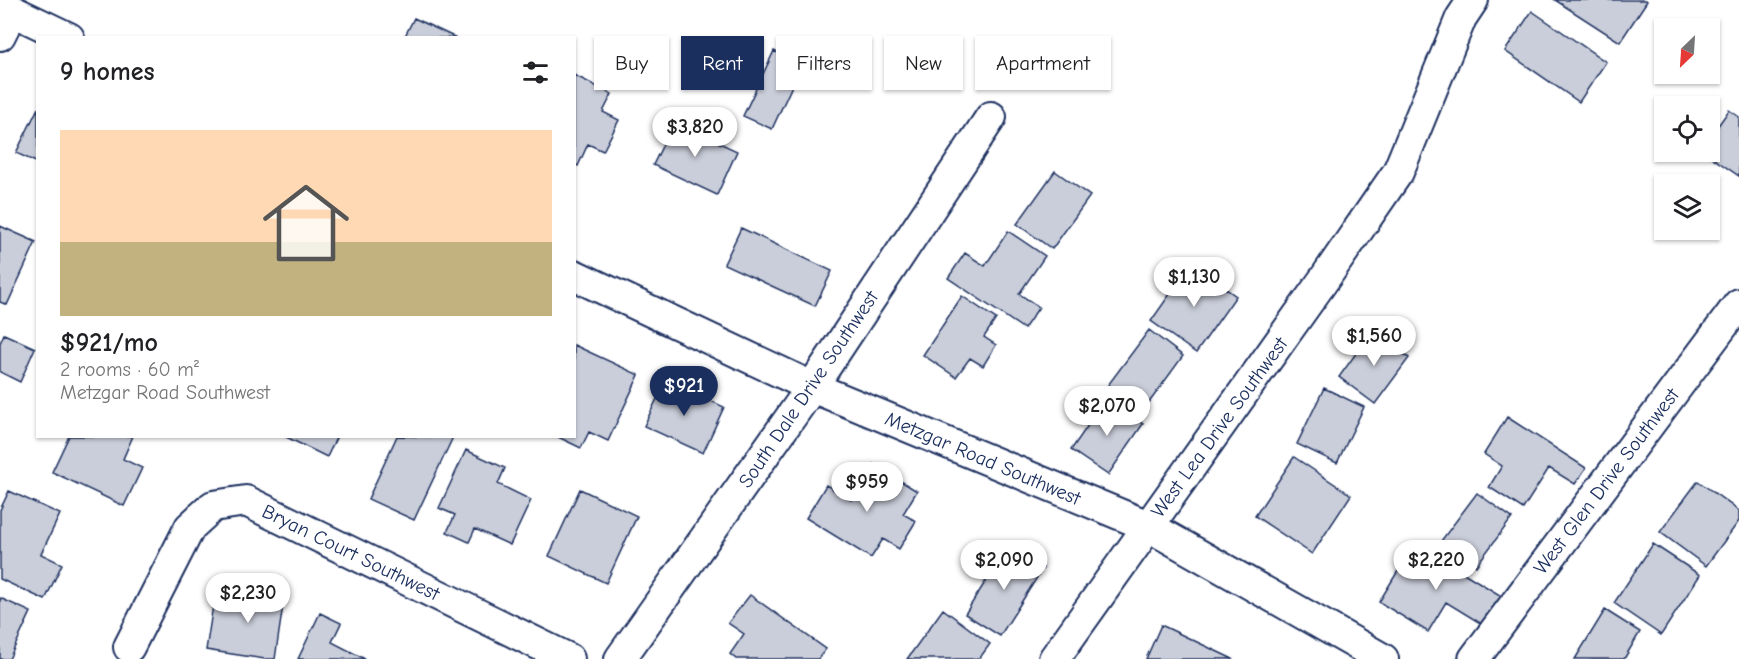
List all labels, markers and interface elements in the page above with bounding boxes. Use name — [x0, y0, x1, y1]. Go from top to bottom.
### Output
north arrow — [1654, 18, 1720, 84]
map controls — [1654, 18, 1720, 240]
chip: Buy — [594, 36, 669, 90]
chip: Rent — [681, 36, 764, 90]
chip: Filters — [776, 36, 872, 90]
chip: New — [884, 36, 963, 90]
chip: Apartment — [975, 36, 1111, 90]
icon: filters — [519, 56, 552, 89]
text: 9 homes — [60, 57, 155, 87]
button: locate — [1654, 96, 1720, 162]
pin: $3,820 — [646, 107, 744, 158]
text: $3,820 — [666, 115, 724, 138]
icon: home — [252, 169, 360, 277]
button: layers — [1654, 174, 1720, 240]
pin: $1,130 — [1145, 257, 1243, 308]
text: $1,130 — [1168, 265, 1220, 288]
street label: South Dale Drive Southwest — [734, 285, 884, 492]
pin: $1,560 — [1325, 316, 1423, 367]
text: $1,560 — [1346, 324, 1402, 347]
text: $921/mo — [60, 328, 158, 358]
street label: West Lea Drive Southwest — [1146, 332, 1293, 522]
text: 2 rooms · 60 m² — [60, 358, 199, 381]
pin: $921 — [648, 366, 720, 417]
text: $921 — [664, 374, 704, 397]
text: Metzgar Road Southwest — [60, 381, 270, 404]
street label: West Glen Drive Southwest — [1529, 383, 1685, 579]
pin: $2,070 — [1058, 386, 1156, 437]
text: $2,070 — [1078, 394, 1136, 417]
street label: Metzgar Road Southwest — [882, 407, 1085, 511]
pin: $959 — [831, 462, 903, 513]
text: $959 — [845, 470, 889, 493]
street label: Bryan Court Southwest — [258, 500, 444, 606]
pin: $2,090 — [955, 540, 1053, 591]
pin: $2,220 — [1387, 540, 1485, 591]
text: $2,090 — [974, 548, 1034, 571]
text: $2,220 — [1407, 548, 1465, 571]
pin: $2,230 — [199, 573, 297, 624]
text: $2,230 — [219, 581, 277, 604]

